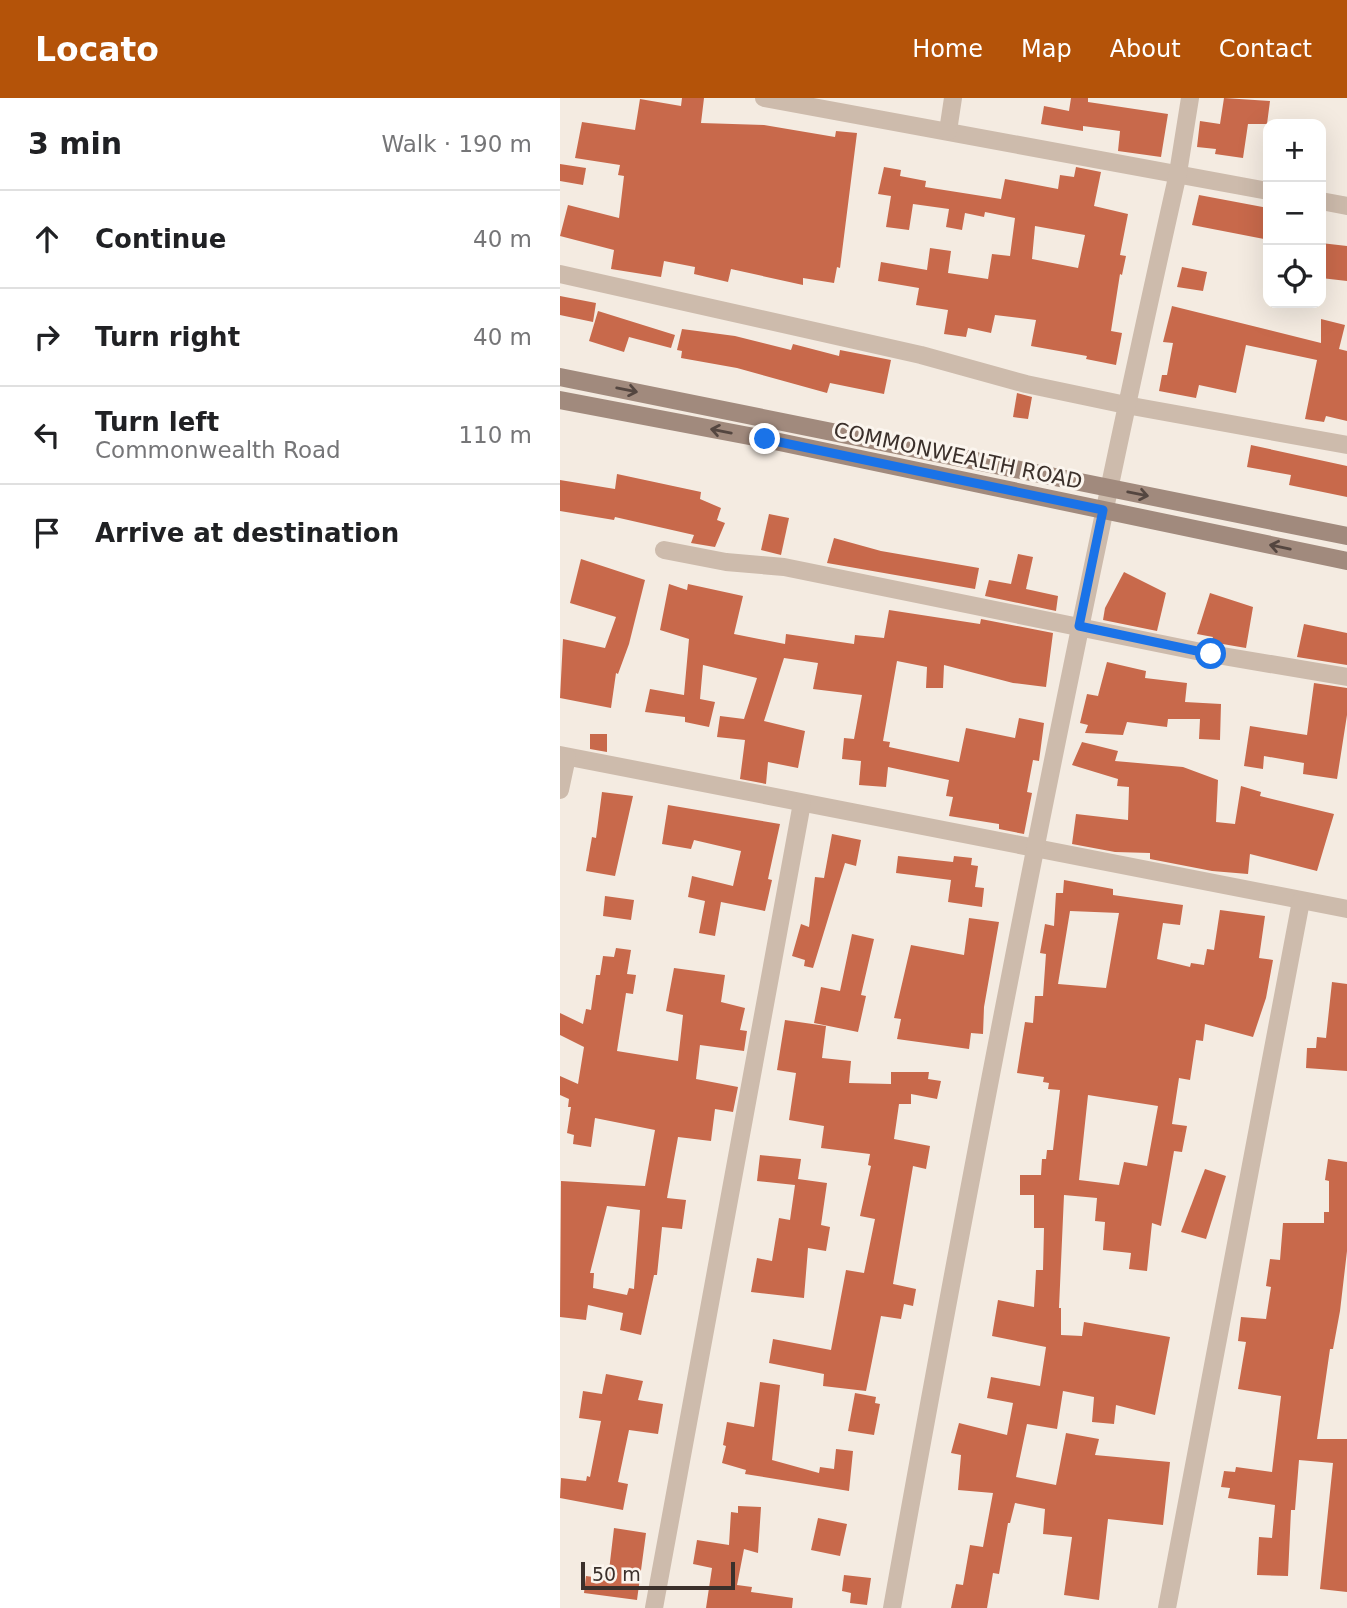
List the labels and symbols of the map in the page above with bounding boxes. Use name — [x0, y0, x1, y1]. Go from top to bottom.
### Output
one-way arrow — [615, 383, 638, 397]
street label: COMMONWEALTH ROAD — [832, 418, 1084, 494]
route end — [749, 423, 780, 454]
one-way arrow — [711, 424, 733, 437]
one-way arrow — [1126, 488, 1149, 502]
one-way arrow — [1269, 539, 1292, 553]
route start — [1195, 638, 1226, 669]
scale bar — [581, 1559, 735, 1591]

